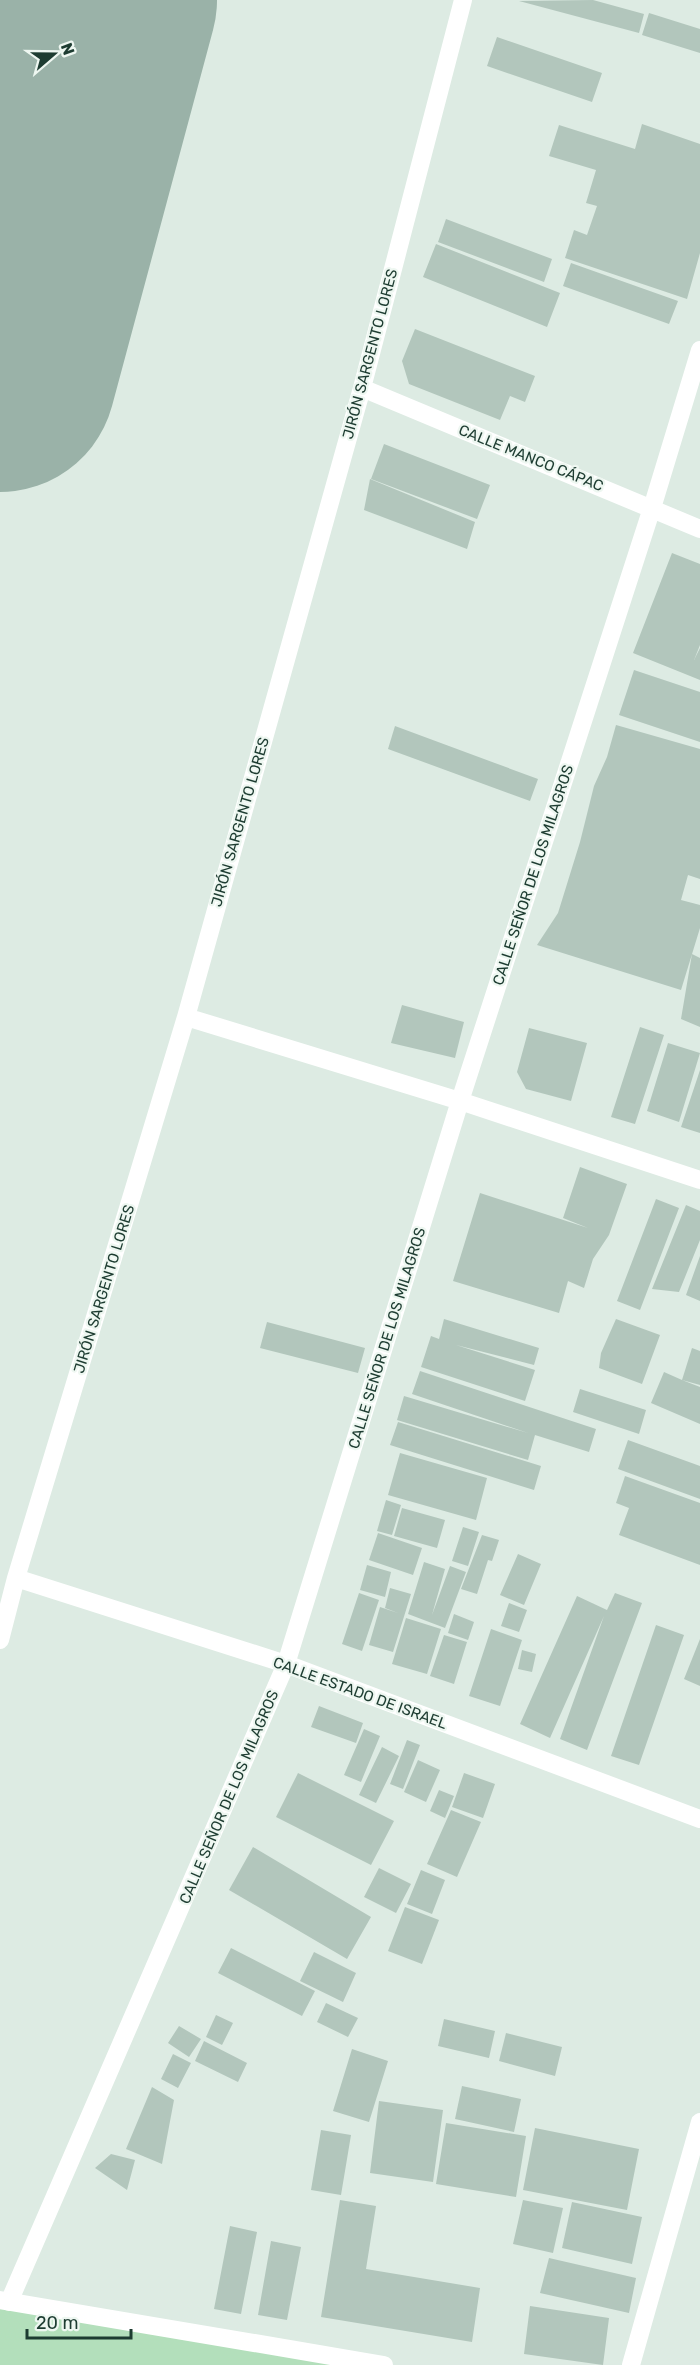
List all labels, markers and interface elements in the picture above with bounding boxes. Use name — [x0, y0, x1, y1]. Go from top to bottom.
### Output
north arrow — [24, 24, 84, 84]
text: N — [57, 40, 79, 58]
street label: JIRÓN SARGENTO LORES — [339, 267, 401, 441]
street label: CALLE MANCO CÁPAC — [456, 421, 606, 495]
street label: JIRÓN SARGENTO LORES — [207, 735, 273, 909]
street label: CALLE SEÑOR DE LOS MILAGROS — [489, 763, 577, 987]
street label: JIRÓN SARGENTO LORES — [70, 1202, 138, 1376]
street label: CALLE SEÑOR DE LOS MILAGROS — [345, 1225, 429, 1451]
street label: CALLE ESTADO DE ISRAEL — [271, 1653, 450, 1733]
street label: CALLE SEÑOR DE LOS MILAGROS — [176, 1687, 282, 1907]
scale bar — [27, 2302, 130, 2340]
text: 20 m — [36, 2312, 78, 2334]

